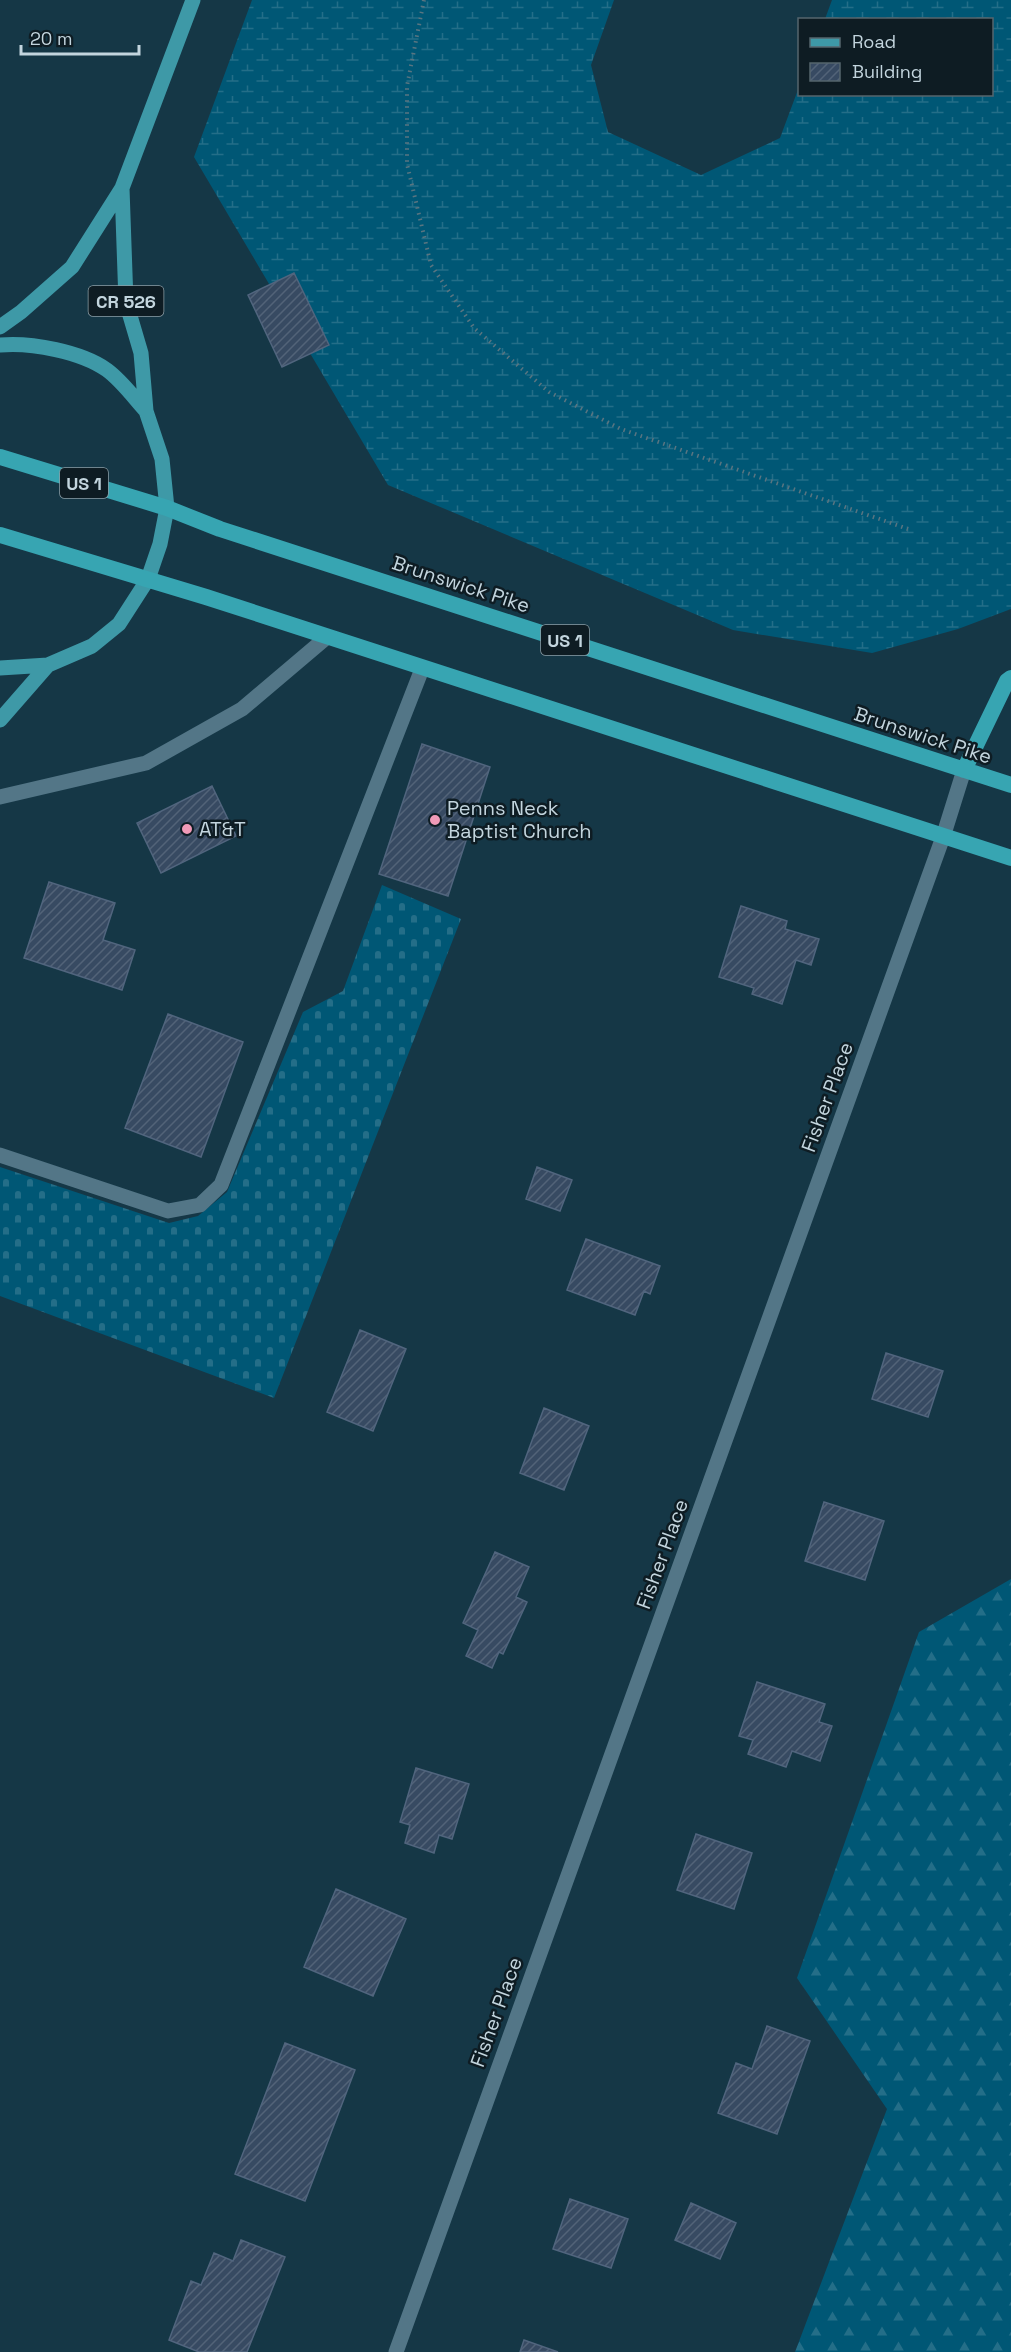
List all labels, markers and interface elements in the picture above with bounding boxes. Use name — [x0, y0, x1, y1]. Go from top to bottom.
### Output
scale bar — [21, 18, 140, 56]
legend — [798, 18, 993, 96]
text: 20 m — [30, 27, 73, 50]
text: Road — [852, 30, 896, 53]
text: Building — [852, 60, 922, 83]
road number: CR 526 — [88, 286, 164, 316]
road number: US 1 — [60, 468, 108, 498]
street label: Brunswick Pike — [389, 549, 533, 619]
road number: US 1 — [541, 625, 589, 655]
street label: Brunswick Pike — [851, 700, 995, 770]
place label: Penns Neck Baptist Church — [447, 795, 592, 844]
marker: Penns Neck Baptist Church — [428, 813, 442, 827]
place label: AT&T — [199, 816, 246, 842]
marker: AT&T — [180, 822, 194, 836]
street label: Fisher Place — [795, 1039, 859, 1155]
street label: Fisher Place — [630, 1496, 694, 1612]
street label: Fisher Place — [464, 1954, 528, 2070]

